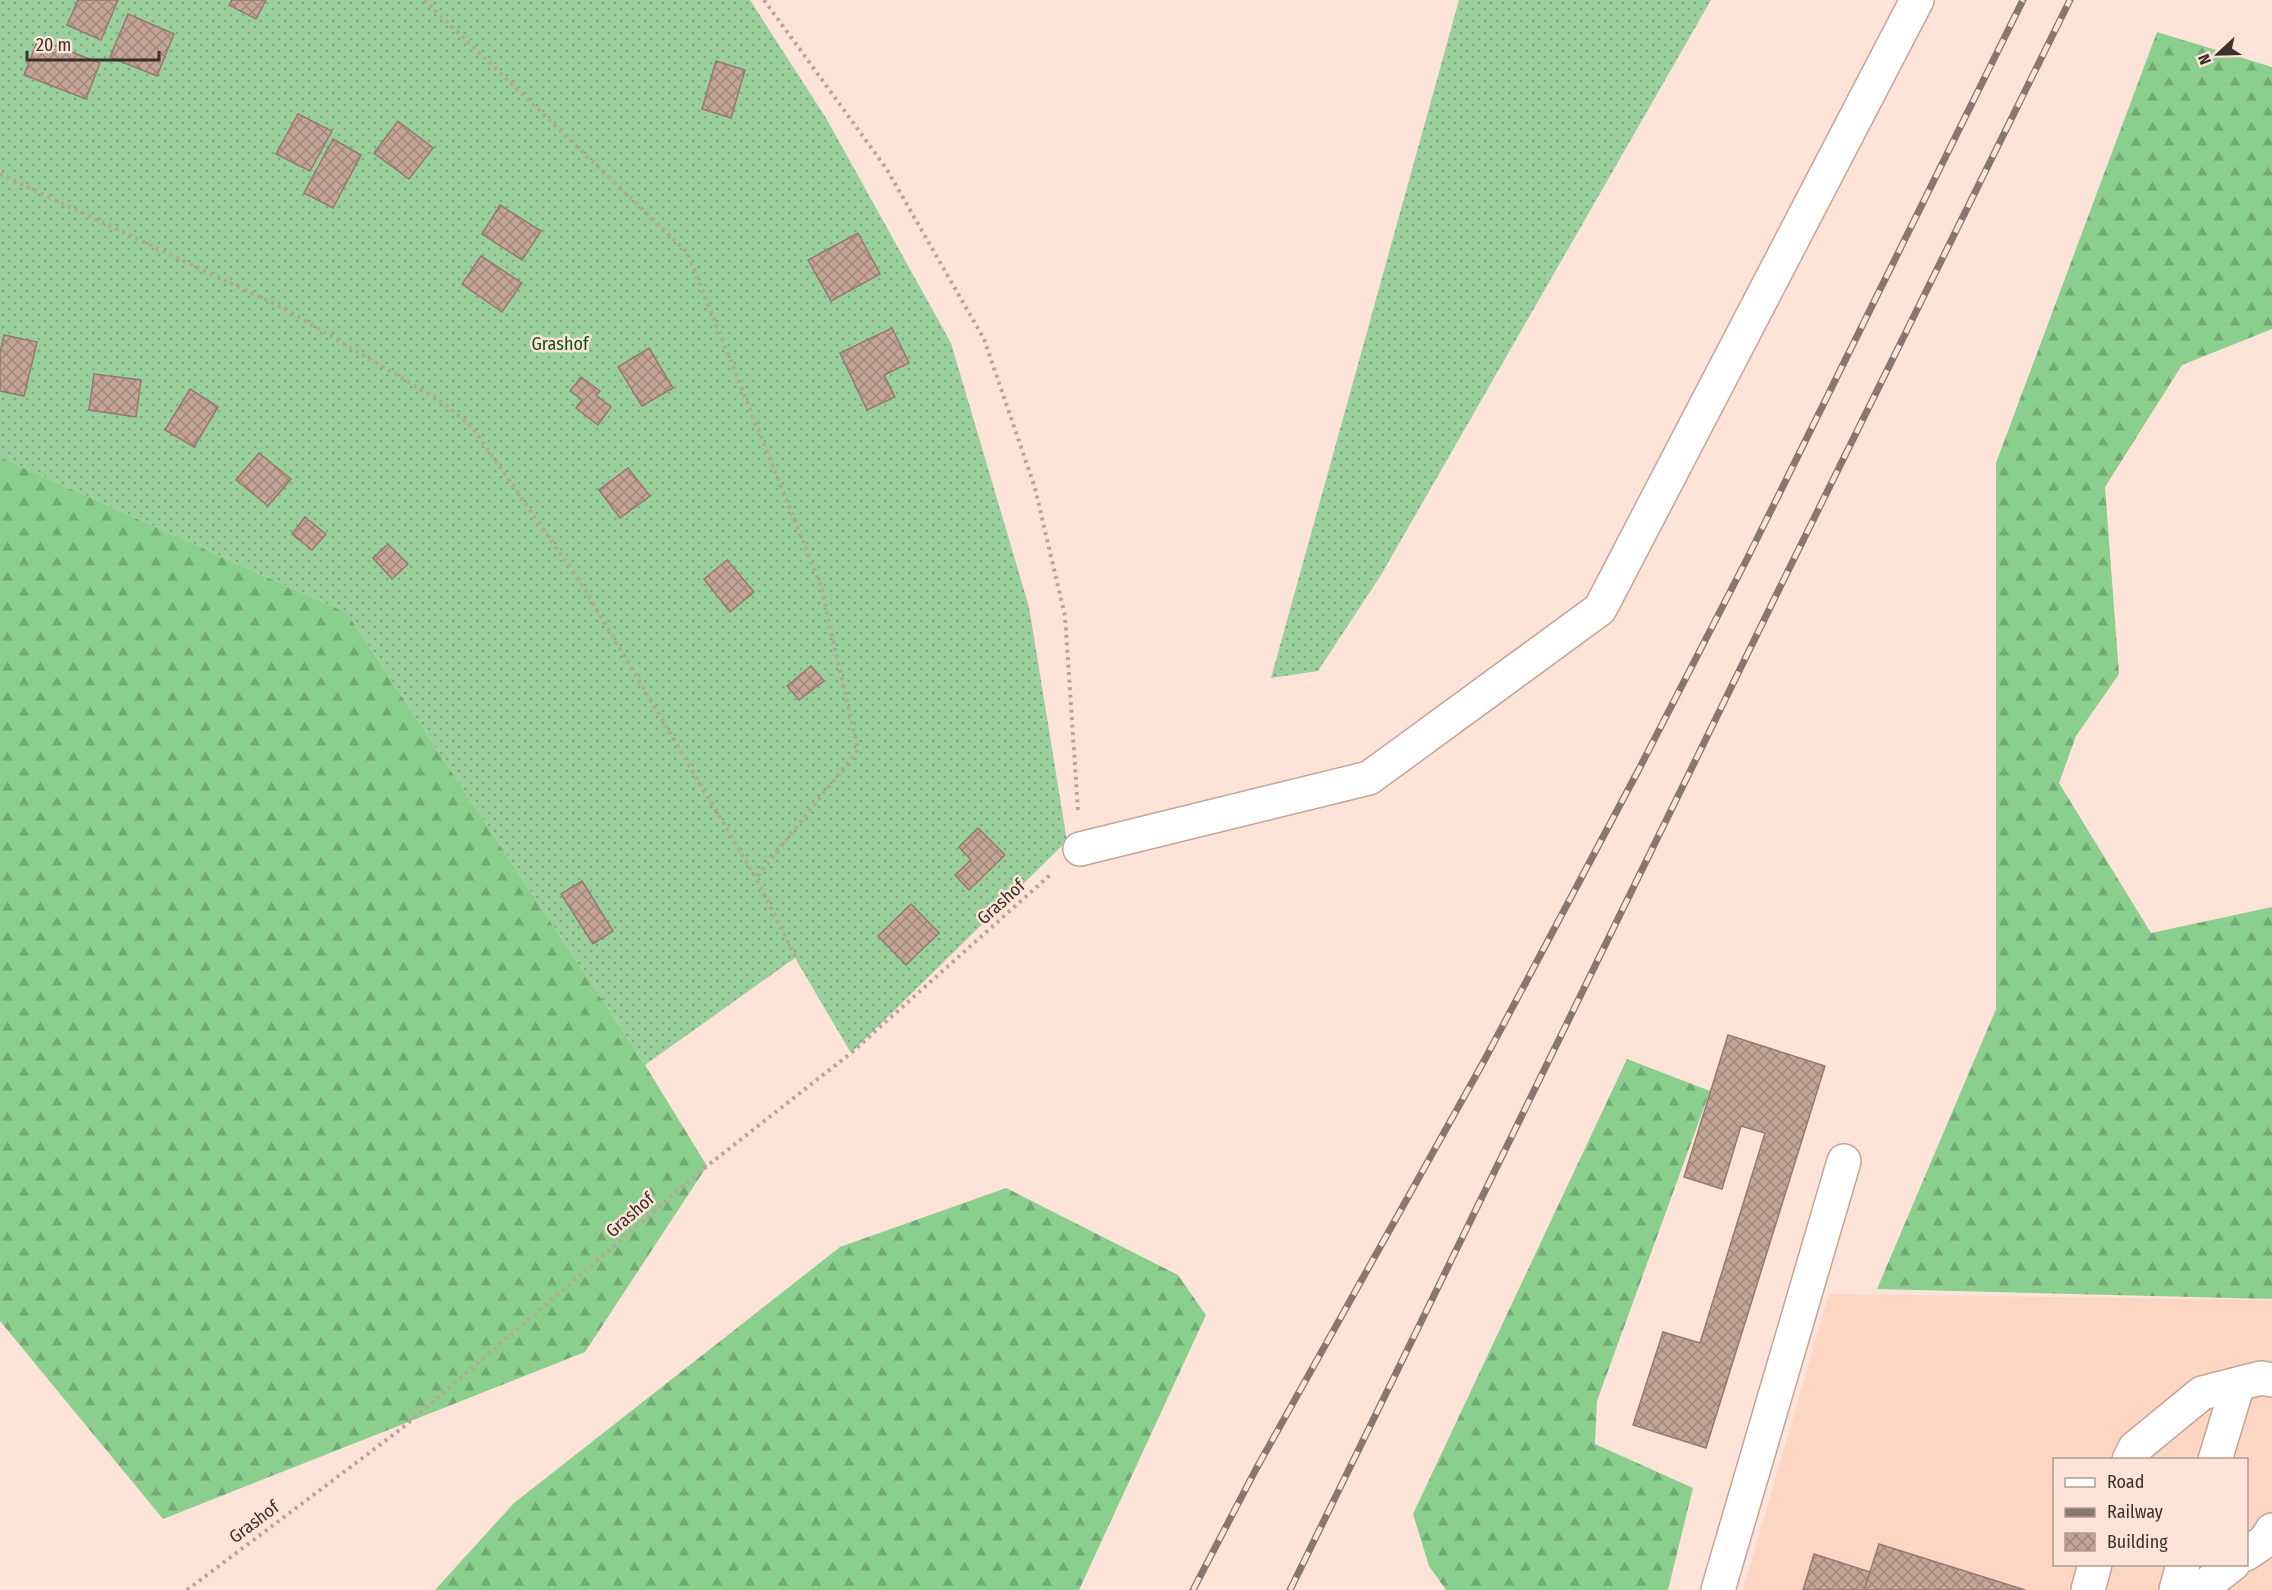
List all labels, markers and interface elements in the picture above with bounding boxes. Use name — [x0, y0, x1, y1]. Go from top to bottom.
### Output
scale bar — [27, 24, 159, 62]
north arrow — [2188, 24, 2248, 84]
text: 20 m — [36, 34, 71, 56]
text: N — [2194, 51, 2215, 67]
park label: Grashof — [532, 333, 590, 355]
street label: Grashof — [973, 874, 1031, 929]
street label: Grashof — [601, 1187, 660, 1242]
legend — [2053, 1458, 2248, 1566]
text: Road — [2107, 1471, 2144, 1493]
street label: Grashof — [225, 1495, 285, 1548]
text: Railway — [2107, 1501, 2163, 1523]
text: Building — [2107, 1531, 2168, 1553]

